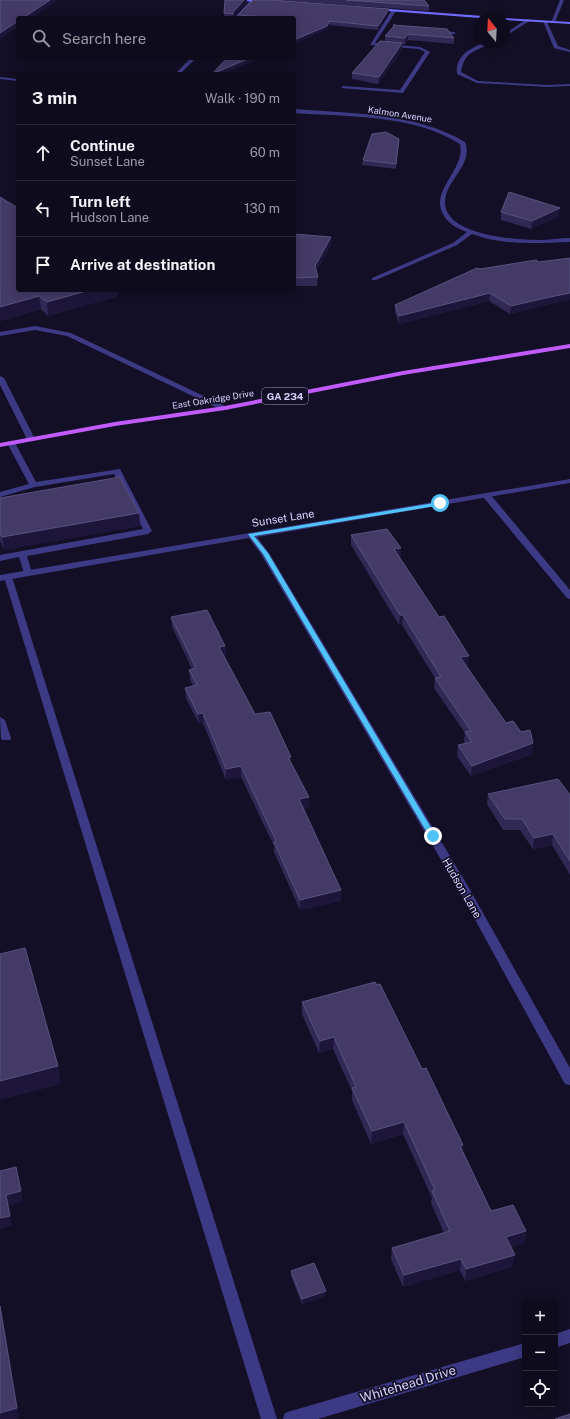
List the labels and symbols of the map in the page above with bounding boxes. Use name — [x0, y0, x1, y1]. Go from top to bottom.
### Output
north arrow — [474, 12, 510, 48]
street label: Kalmon Avenue — [367, 103, 433, 125]
street label: East Oakridge Drive — [171, 387, 255, 411]
road number: GA 234 — [262, 388, 308, 404]
route start — [431, 494, 449, 512]
street label: Sunset Lane — [251, 507, 315, 529]
route end — [424, 827, 442, 845]
street label: Hudson Lane — [440, 856, 484, 920]
street label: Whitehead Drive — [358, 1362, 458, 1406]

